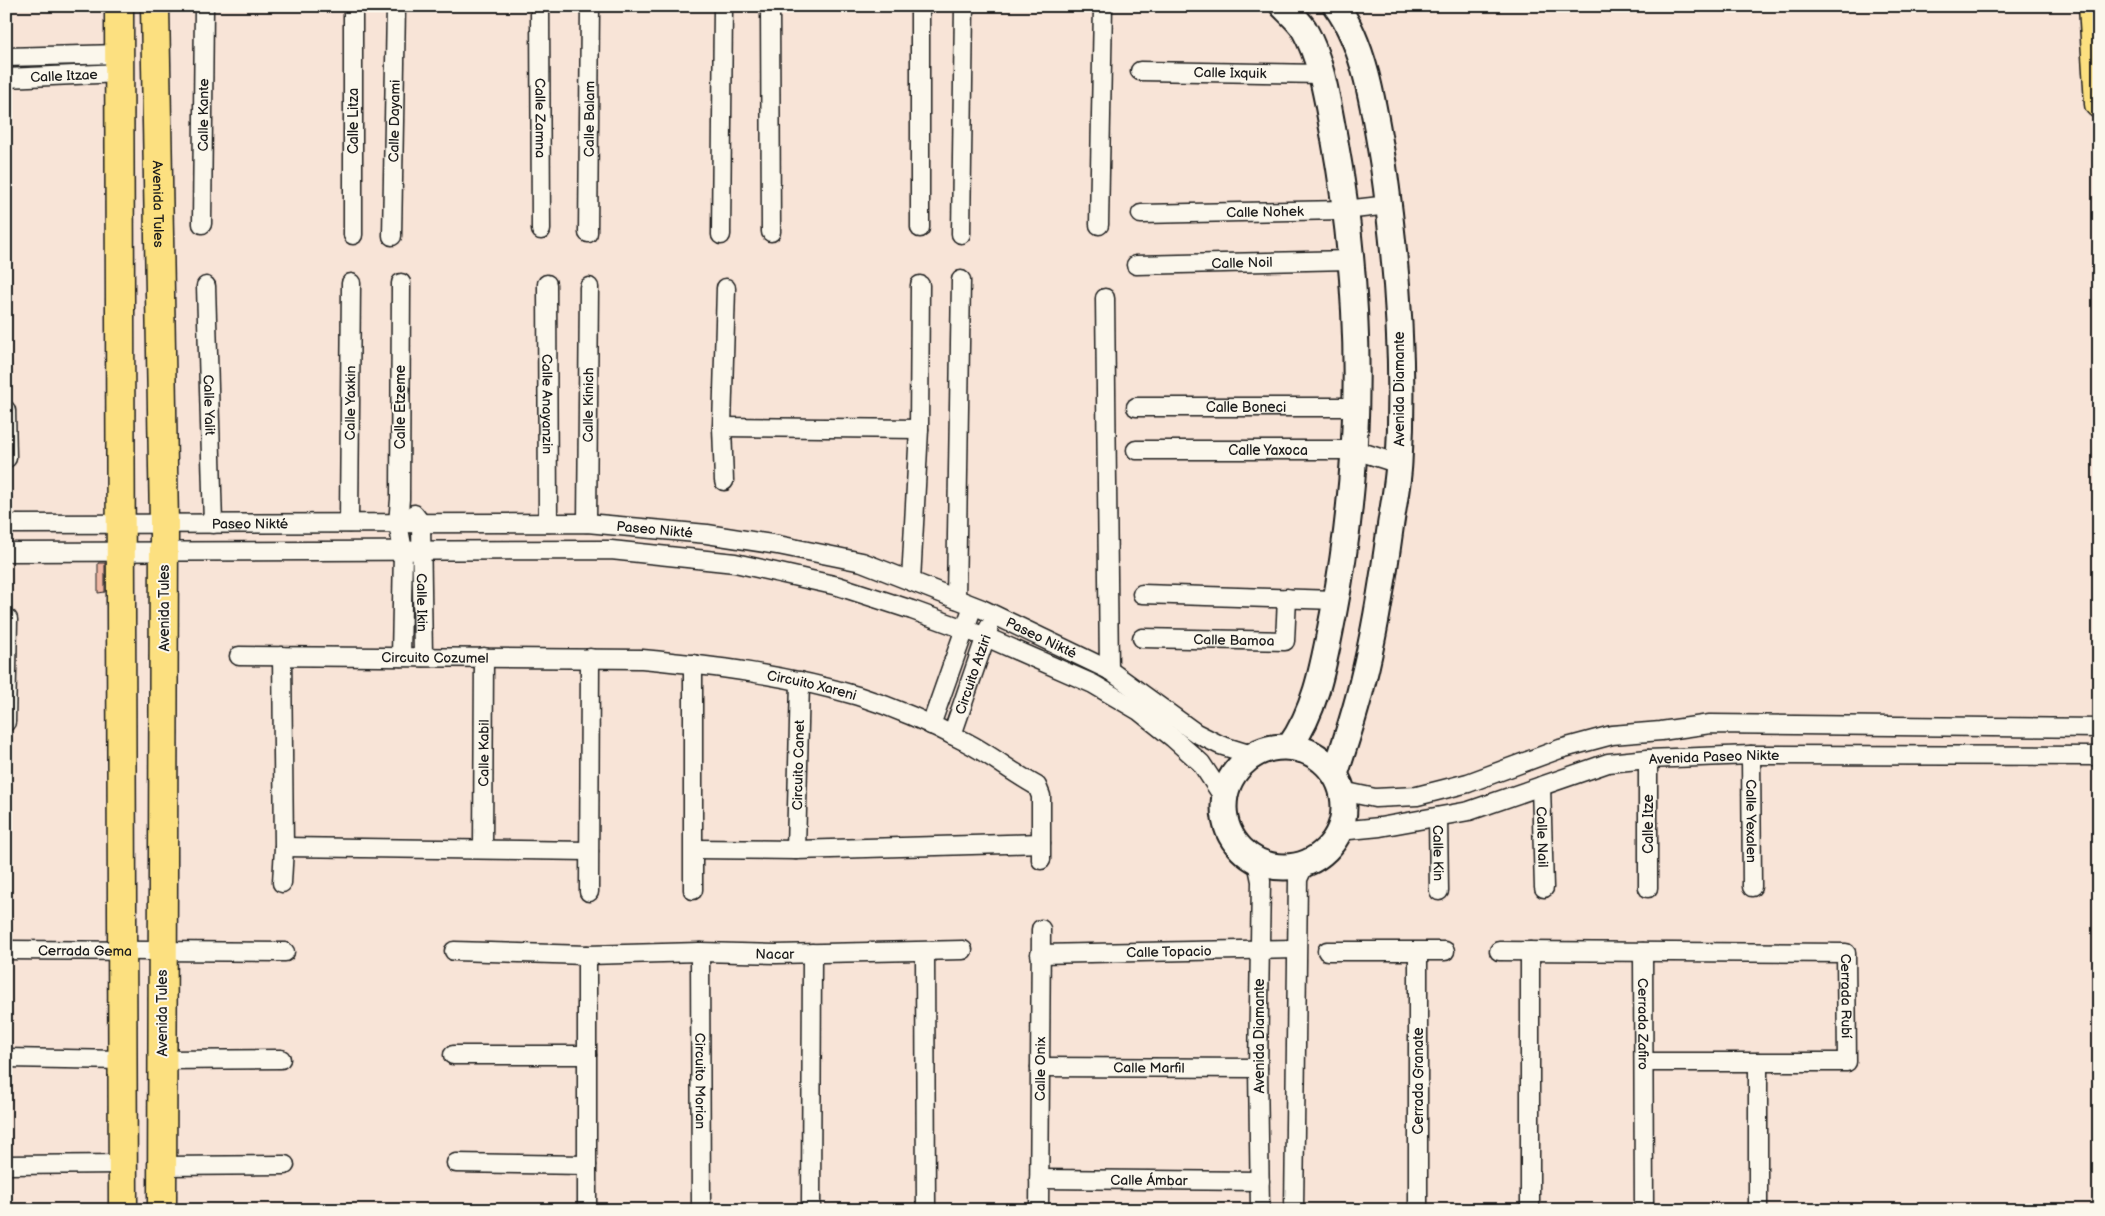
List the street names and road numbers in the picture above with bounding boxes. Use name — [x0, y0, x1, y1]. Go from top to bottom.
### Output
street label: Calle Ixquik — [1193, 63, 1267, 82]
street label: Calle Itzae — [30, 66, 98, 85]
street label: Calle Kante — [194, 78, 212, 152]
street label: Calle Zamna — [532, 78, 549, 158]
street label: Calle Dayami — [385, 79, 403, 163]
street label: Calle Balam — [580, 81, 598, 157]
street label: Calle Litza — [345, 88, 362, 154]
street label: Avenida Tules — [149, 160, 168, 248]
street label: Calle Nohek — [1226, 202, 1304, 221]
street label: Calle Noil — [1211, 253, 1273, 272]
street label: Avenida Diamante — [1391, 332, 1408, 446]
street label: Calle Anayanzin — [539, 354, 556, 454]
street label: Calle Yaxkin — [341, 365, 359, 440]
street label: Calle Etzeme — [392, 365, 409, 449]
street label: Calle Kinich — [579, 367, 597, 443]
street label: Calle Yalit — [200, 374, 219, 436]
street label: Calle Boneci — [1206, 399, 1286, 416]
street label: Calle Yaxoca — [1228, 442, 1308, 459]
street label: Paseo Nikté — [212, 515, 289, 532]
street label: Paseo Nikté — [616, 517, 694, 541]
street label: Avenida Tules — [156, 564, 173, 651]
street label: Calle Ikin — [413, 573, 431, 632]
street label: Paseo Nikté — [1003, 613, 1080, 662]
street label: Calle Bamoa — [1193, 631, 1275, 649]
street label: Circuito Atziri — [951, 632, 994, 717]
street label: Circuito Cozumel — [381, 649, 489, 666]
street label: Circuito Xareni — [766, 667, 859, 704]
street label: Calle Kabil — [475, 719, 492, 787]
street label: Circuito Canet — [788, 719, 808, 811]
street label: Avenida Paseo Nikte — [1649, 746, 1779, 767]
street label: Calle Yexalen — [1743, 779, 1760, 863]
street label: Calle Itze — [1640, 794, 1657, 854]
street label: Calle Nail — [1533, 806, 1552, 868]
street label: Calle Kin — [1430, 825, 1447, 881]
street label: Cerrada Gema — [38, 942, 132, 959]
street label: Calle Topacio — [1126, 942, 1212, 961]
street label: Nacar — [755, 945, 795, 963]
street label: Cerrada Rubí — [1838, 954, 1855, 1039]
street label: Avenida Tules — [154, 969, 171, 1056]
street label: Cerrada Zafiro — [1635, 978, 1652, 1070]
street label: Avenida Diamante — [1251, 979, 1268, 1093]
street label: Cerrada Granate — [1410, 1028, 1427, 1134]
street label: Circuito Morian — [692, 1033, 709, 1129]
street label: Calle Onix — [1031, 1036, 1049, 1101]
street label: Calle Marfil — [1113, 1059, 1185, 1076]
street label: Calle Ámbar — [1110, 1170, 1189, 1189]

